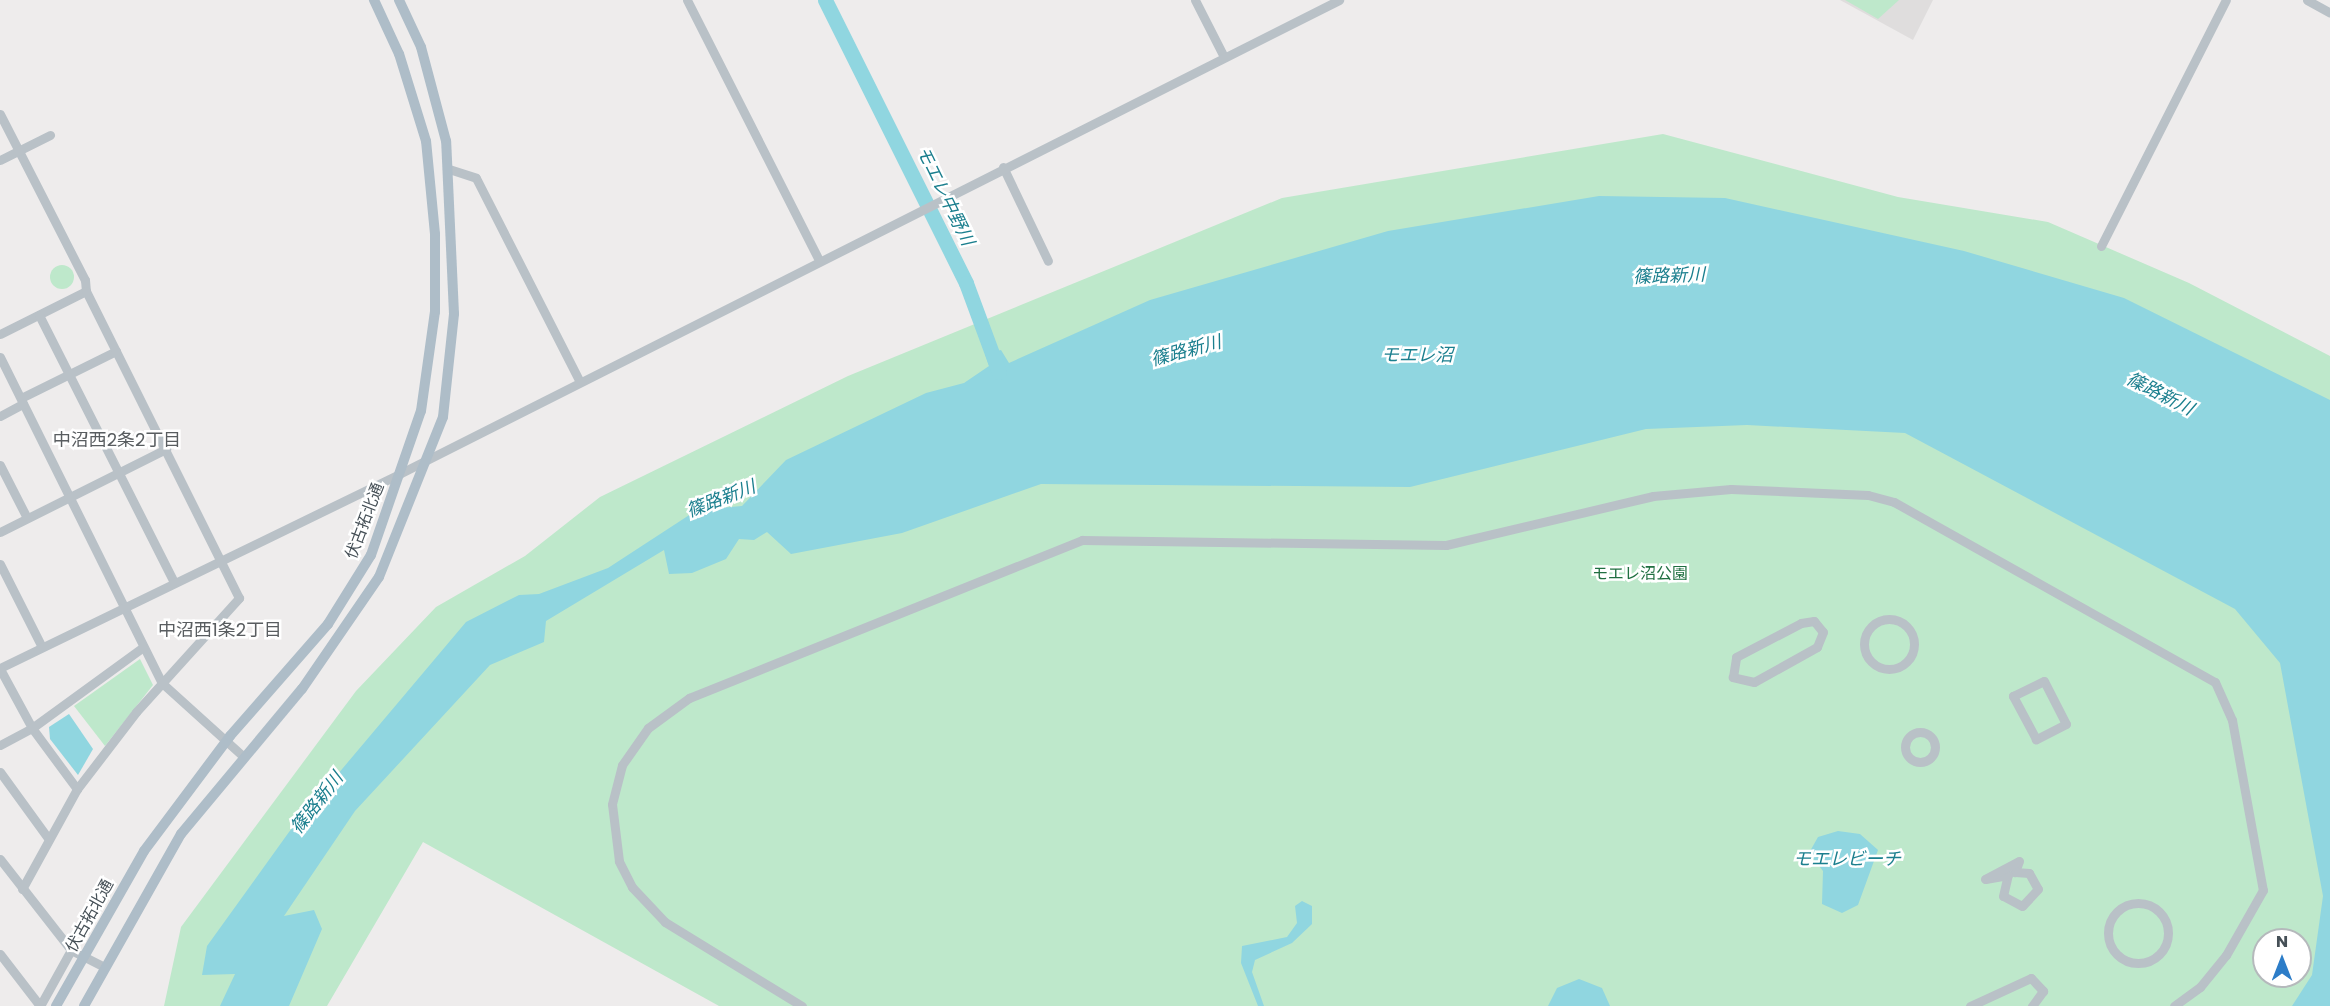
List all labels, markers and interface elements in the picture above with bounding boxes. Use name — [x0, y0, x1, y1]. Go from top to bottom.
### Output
water label: モエレ中野川 — [912, 143, 978, 249]
water label: 篠路新川 — [1633, 264, 1705, 288]
water label: 篠路新川 — [1148, 331, 1224, 371]
water label: モエレ沼 — [1381, 344, 1453, 366]
water label: 篠路新川 — [2123, 368, 2197, 420]
district label: 中沼西2条2丁目 — [53, 429, 181, 451]
water label: 篠路新川 — [684, 476, 758, 522]
street label: 伏古拓北通 — [342, 480, 388, 562]
park label: モエレ沼公園 — [1592, 564, 1688, 584]
district label: 中沼西1条2丁目 — [158, 619, 282, 641]
water label: 篠路新川 — [286, 768, 348, 838]
water label: モエレビーチ — [1793, 848, 1901, 870]
street label: 伏古拓北通 — [62, 876, 118, 956]
north arrow — [2252, 928, 2312, 988]
text: N — [2276, 930, 2288, 953]

